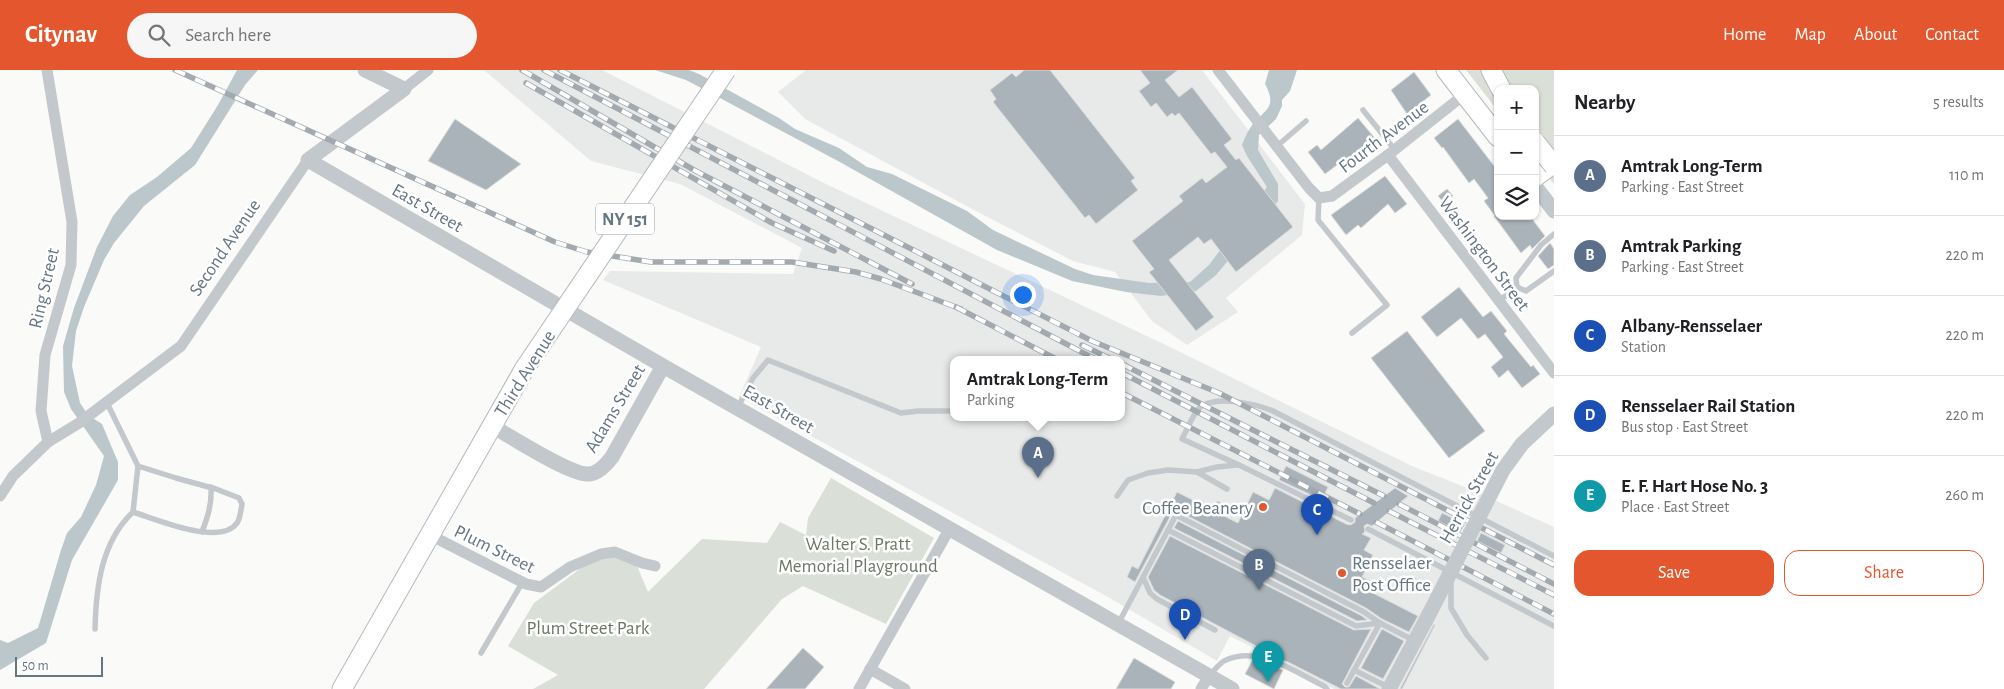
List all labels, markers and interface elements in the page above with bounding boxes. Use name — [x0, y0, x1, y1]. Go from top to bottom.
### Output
search box — [127, 13, 477, 58]
icon: search — [145, 21, 173, 49]
text: Citynav — [25, 23, 97, 47]
text: Search here — [185, 26, 271, 45]
text: Home — [1723, 26, 1766, 44]
text: Map — [1794, 26, 1826, 44]
text: About — [1854, 26, 1897, 44]
text: Contact — [1925, 26, 1979, 44]
map controls — [1494, 85, 1539, 220]
button: + — [1494, 85, 1539, 130]
text: Nearby — [1574, 92, 1635, 113]
text: 5 results — [1933, 94, 1984, 110]
street label: Fourth Avenue — [1335, 97, 1432, 177]
button: − — [1494, 130, 1539, 175]
text: Amtrak Long-Term — [1621, 157, 1763, 176]
text: A — [1585, 167, 1595, 183]
text: 110 m — [1949, 167, 1984, 183]
button: layers — [1494, 175, 1539, 220]
text: Parking · East Street — [1621, 179, 1744, 195]
street label: East Street — [389, 180, 466, 236]
street label: Washington Street — [1435, 193, 1533, 315]
street label: Second Avenue — [186, 196, 264, 300]
road number: NY 151 — [596, 204, 654, 234]
text: Amtrak Parking — [1621, 237, 1741, 256]
street label: Ring Street — [26, 246, 63, 330]
text: B — [1585, 247, 1595, 263]
text: 220 m — [1946, 247, 1984, 263]
text: Parking · East Street — [1621, 259, 1744, 275]
your location — [1010, 282, 1036, 308]
text: Albany-Rensselaer — [1621, 317, 1762, 336]
street label: Third Avenue — [491, 327, 559, 420]
text: C — [1586, 327, 1594, 343]
text: 220 m — [1946, 327, 1984, 343]
text: Station — [1621, 339, 1666, 355]
popup — [950, 356, 1125, 421]
street label: Adams Street — [582, 361, 649, 456]
text: Amtrak Long-Term — [967, 370, 1108, 389]
street label: East Street — [740, 381, 817, 437]
text: Parking — [967, 392, 1014, 408]
text: Rensselaer Rail Station — [1621, 397, 1795, 416]
text: D — [1585, 407, 1595, 423]
text: 220 m — [1946, 407, 1984, 423]
text: Bus stop · East Street — [1621, 419, 1748, 435]
pin: A — [1022, 437, 1054, 478]
street label: Herrick Street — [1436, 448, 1502, 547]
text: E. F. Hart Hose No. 3 — [1621, 477, 1768, 496]
text: E — [1586, 487, 1594, 503]
text: 260 m — [1945, 487, 1984, 503]
pin: C — [1301, 494, 1333, 535]
place label: Coffee Beanery — [1142, 499, 1253, 518]
text: Place · East Street — [1621, 499, 1729, 515]
marker: Coffee Beanery — [1257, 501, 1269, 513]
street label: Plum Street — [451, 522, 538, 577]
park label: Walter S. Pratt Memorial Playground — [778, 535, 938, 576]
pin: B — [1243, 549, 1275, 590]
button: Save — [1574, 550, 1774, 596]
button: Share — [1784, 550, 1984, 596]
place label: Rensselaer Post Office — [1352, 554, 1432, 595]
marker: Rensselaer Post Office — [1336, 567, 1348, 579]
pin: D — [1169, 599, 1201, 640]
park label: Plum Street Park — [526, 619, 650, 638]
pin: E — [1252, 641, 1284, 682]
scale bar — [15, 654, 102, 677]
text: 50 m — [22, 659, 49, 673]

